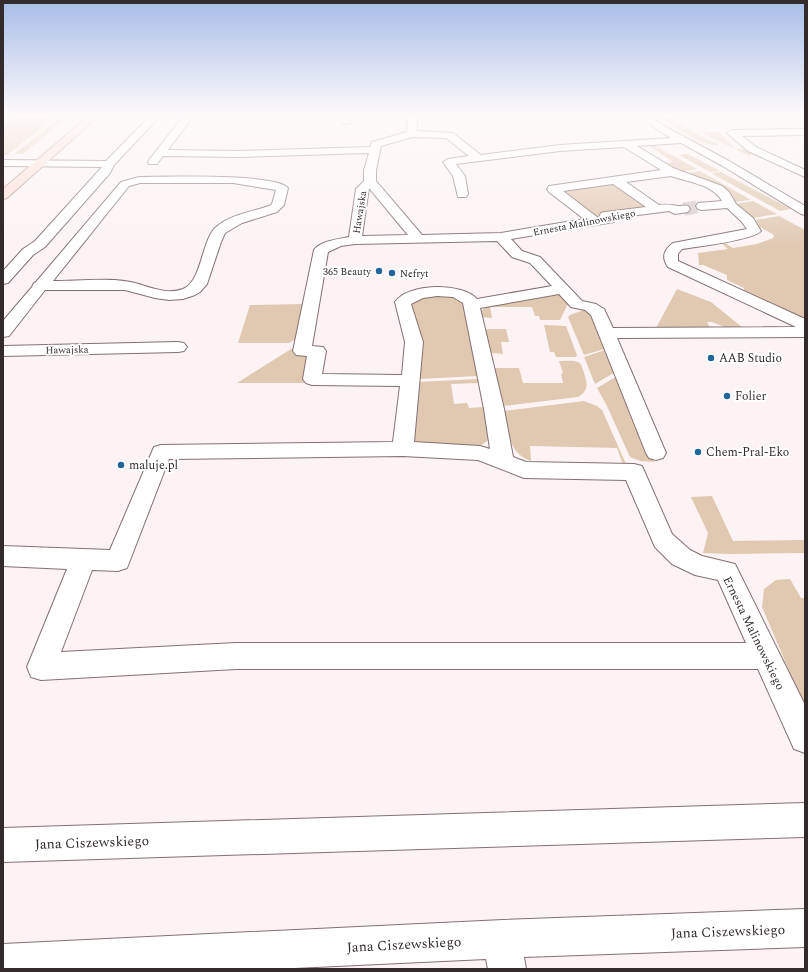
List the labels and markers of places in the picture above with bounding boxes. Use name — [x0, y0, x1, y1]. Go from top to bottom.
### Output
place label: 365 Beauty — [323, 264, 372, 280]
marker: 365 Beauty — [374, 266, 384, 276]
place label: Nefryt — [400, 266, 429, 282]
marker: Nefryt — [387, 268, 397, 278]
place label: AAB Studio — [719, 349, 782, 368]
marker: AAB Studio — [706, 353, 716, 363]
place label: Folier — [735, 387, 767, 406]
marker: Folier — [722, 391, 732, 401]
place label: Chem-Pral-Eko — [706, 443, 789, 462]
marker: Chem-Pral-Eko — [693, 447, 703, 457]
place label: maluje.pl — [129, 456, 178, 475]
marker: maluje.pl — [116, 460, 126, 470]

